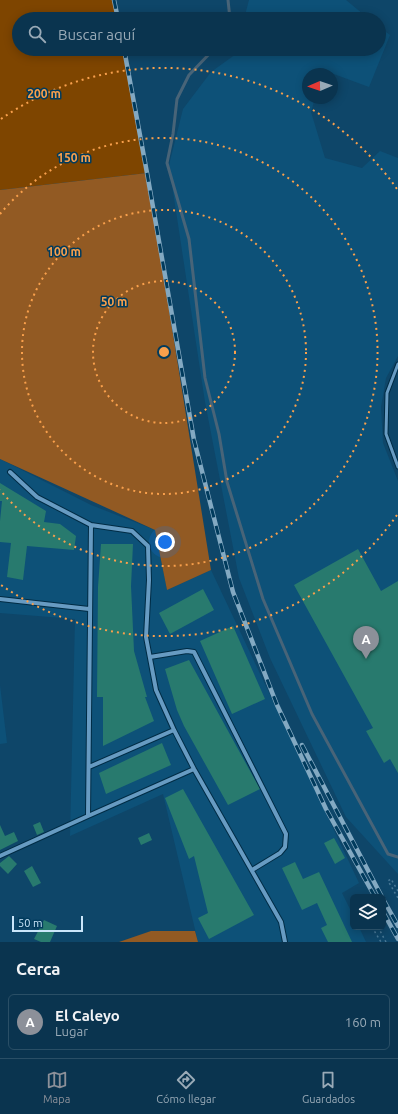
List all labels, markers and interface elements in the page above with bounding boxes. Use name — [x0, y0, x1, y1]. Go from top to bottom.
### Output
search box — [12, 12, 386, 56]
icon: search — [26, 23, 48, 45]
text: Buscar aquí — [58, 26, 135, 43]
north arrow — [302, 68, 338, 104]
text: 200 m — [27, 87, 61, 100]
text: 150 m — [57, 151, 91, 164]
text: 100 m — [47, 245, 81, 258]
text: 50 m — [101, 295, 127, 308]
centre of rings — [157, 345, 171, 359]
your location — [155, 532, 175, 552]
pin: A — [353, 626, 379, 659]
map controls — [350, 894, 386, 930]
button: layers — [350, 894, 386, 930]
scale bar — [12, 914, 83, 933]
text: 50 m — [18, 917, 42, 929]
text: Cerca — [16, 959, 61, 978]
text: El Caleyo — [55, 1007, 120, 1024]
text: A — [25, 1015, 35, 1029]
text: 160 m — [345, 1015, 381, 1029]
text: Lugar — [55, 1024, 88, 1038]
tab: Mapa — [43, 1069, 70, 1105]
tab: Cómo llegar — [156, 1069, 216, 1105]
tab: Guardados — [302, 1069, 355, 1105]

